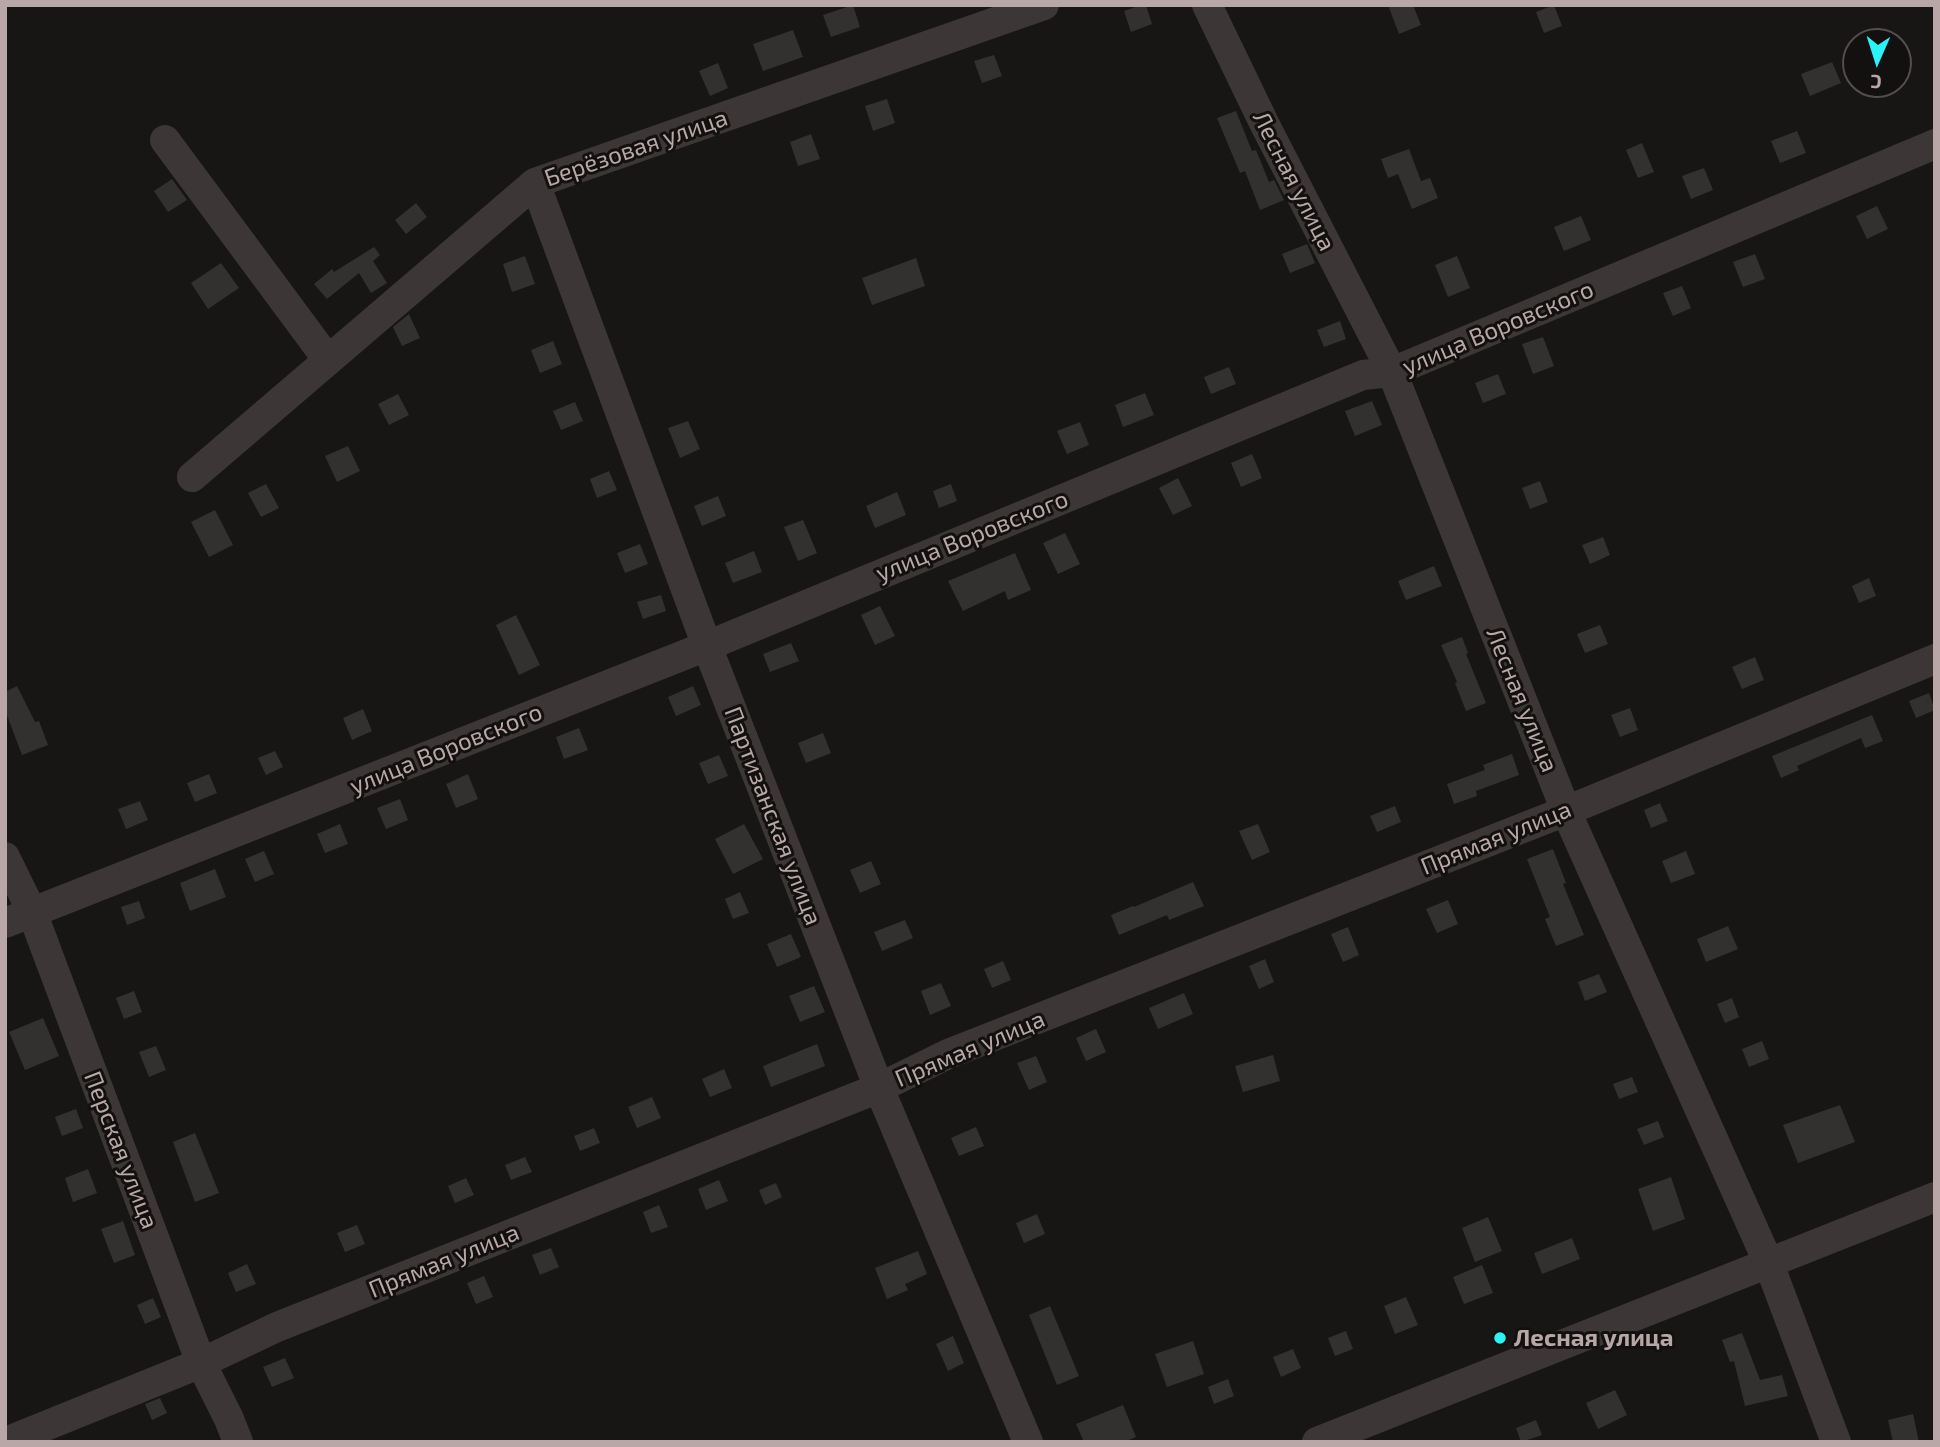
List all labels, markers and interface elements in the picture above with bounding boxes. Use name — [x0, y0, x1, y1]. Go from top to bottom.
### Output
north arrow — [1842, 28, 1912, 98]
text: С — [1870, 71, 1882, 94]
street label: Берёзовая улица — [541, 103, 731, 193]
street label: Лесная улица — [1246, 106, 1342, 256]
street label: улица Воровского — [1398, 275, 1598, 381]
street label: улица Воровского — [872, 484, 1072, 588]
street label: Лесная улица — [1480, 624, 1564, 776]
street label: улица Воровского — [346, 697, 546, 801]
street label: Партизанская улица — [718, 703, 828, 929]
street label: Прямая улица — [1417, 795, 1575, 881]
street label: Прямая улица — [891, 1005, 1049, 1093]
street label: Перская улица — [78, 1067, 164, 1233]
street label: Прямая улица — [365, 1218, 523, 1304]
place label: Лесная улица — [1514, 1324, 1674, 1352]
marker: Лесная улица — [1492, 1330, 1508, 1346]

